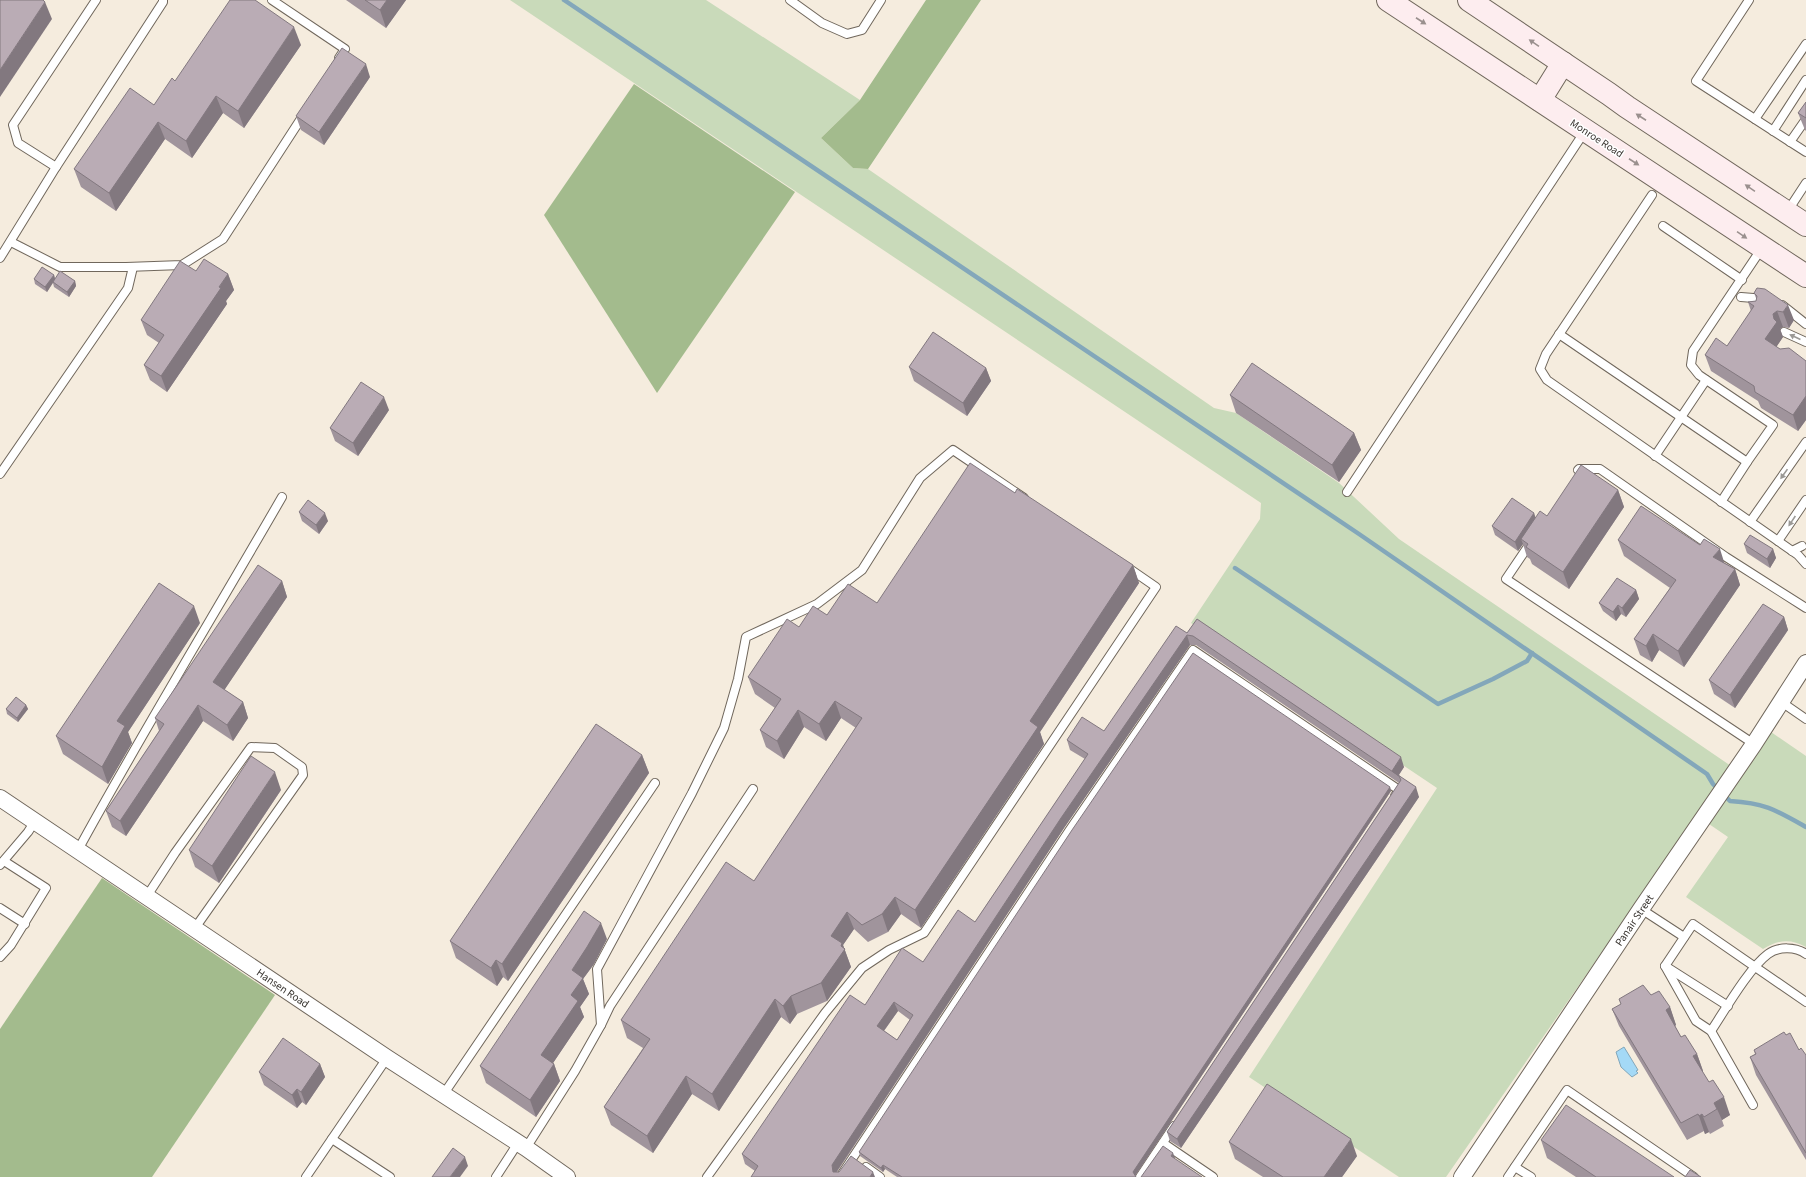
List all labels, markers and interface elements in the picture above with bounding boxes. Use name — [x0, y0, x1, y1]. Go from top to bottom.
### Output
one-way arrow — [1415, 18, 1426, 25]
one-way arrow — [1528, 40, 1540, 47]
one-way arrow — [1636, 113, 1646, 121]
street label: Monroe Road — [1567, 116, 1626, 161]
one-way arrow — [1628, 159, 1640, 166]
one-way arrow — [1745, 184, 1755, 192]
one-way arrow — [1737, 231, 1748, 238]
one-way arrow — [1789, 334, 1800, 340]
one-way arrow — [1780, 469, 1788, 479]
one-way arrow — [1788, 515, 1796, 526]
street label: Panair Street — [1612, 891, 1657, 949]
street label: Hansen Road — [253, 965, 312, 1012]

